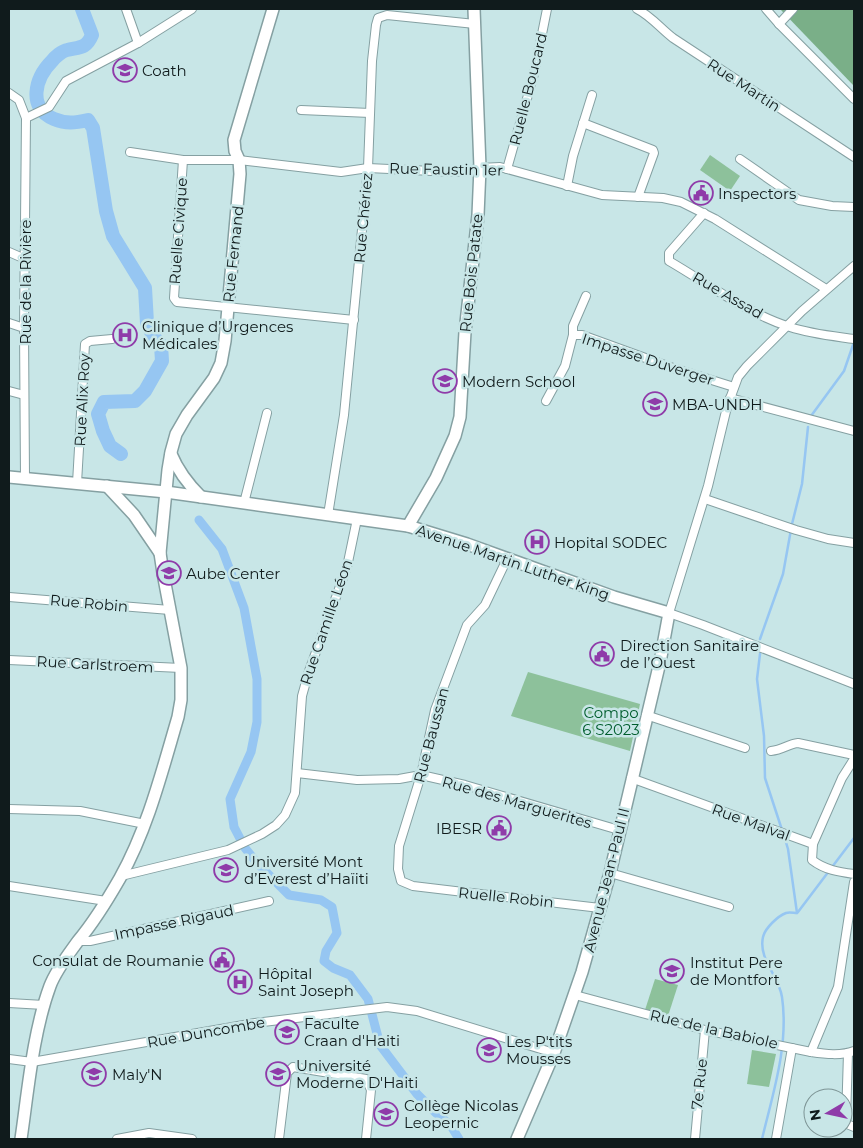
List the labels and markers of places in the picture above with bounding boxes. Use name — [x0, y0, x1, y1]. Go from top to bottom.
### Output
school or university icon: Coath — [112, 57, 138, 83]
place label: Coath — [142, 61, 187, 80]
public building icon: Inspectors — [688, 180, 714, 206]
place label: Inspectors — [718, 184, 796, 203]
place label: Clinique d’Urgences Médicales — [142, 317, 293, 353]
hospital icon: Clinique d’Urgences Médicales — [112, 322, 138, 348]
school or university icon: Modern School — [432, 368, 458, 394]
place label: Modern School — [462, 372, 575, 391]
school or university icon: MBA-UNDH — [642, 391, 668, 417]
place label: MBA-UNDH — [672, 395, 763, 414]
hospital icon: Hopital SODEC — [524, 529, 550, 555]
place label: Hopital SODEC — [554, 533, 667, 552]
school or university icon: Aube Center — [156, 560, 182, 586]
place label: Aube Center — [186, 564, 280, 583]
place label: Direction Sanitaire de l’Ouest — [620, 636, 759, 672]
public building icon: Direction Sanitaire de l’Ouest — [589, 641, 615, 667]
public building icon: IBESR — [486, 815, 512, 841]
place label: IBESR — [436, 819, 482, 838]
place label: Université Mont d’Everest d’Haïiti — [244, 852, 369, 888]
school or university icon: Université Mont d’Everest d’Haïiti — [213, 857, 239, 883]
public building icon: Consulat de Roumanie — [209, 947, 235, 973]
place label: Consulat de Roumanie — [32, 951, 204, 970]
place label: Institut Pere de Montfort — [690, 953, 783, 989]
school or university icon: Institut Pere de Montfort — [659, 958, 685, 984]
place label: Hôpital Saint Joseph — [258, 964, 354, 1000]
hospital icon: Hôpital Saint Joseph — [227, 969, 253, 995]
place label: Faculte Craan d'Haiti — [304, 1014, 400, 1050]
school or university icon: Faculte Craan d'Haiti — [274, 1019, 300, 1045]
place label: Les P'tits Mousses — [506, 1032, 572, 1068]
school or university icon: Les P'tits Mousses — [476, 1037, 502, 1063]
place label: Université Moderne D'Haiti — [296, 1056, 418, 1092]
school or university icon: Maly'N — [81, 1061, 107, 1087]
school or university icon: Université Moderne D'Haiti — [265, 1061, 291, 1087]
place label: Maly'N — [112, 1065, 163, 1084]
place label: Collège Nicolas Leopernic — [404, 1096, 518, 1132]
school or university icon: Collège Nicolas Leopernic — [373, 1101, 399, 1127]

